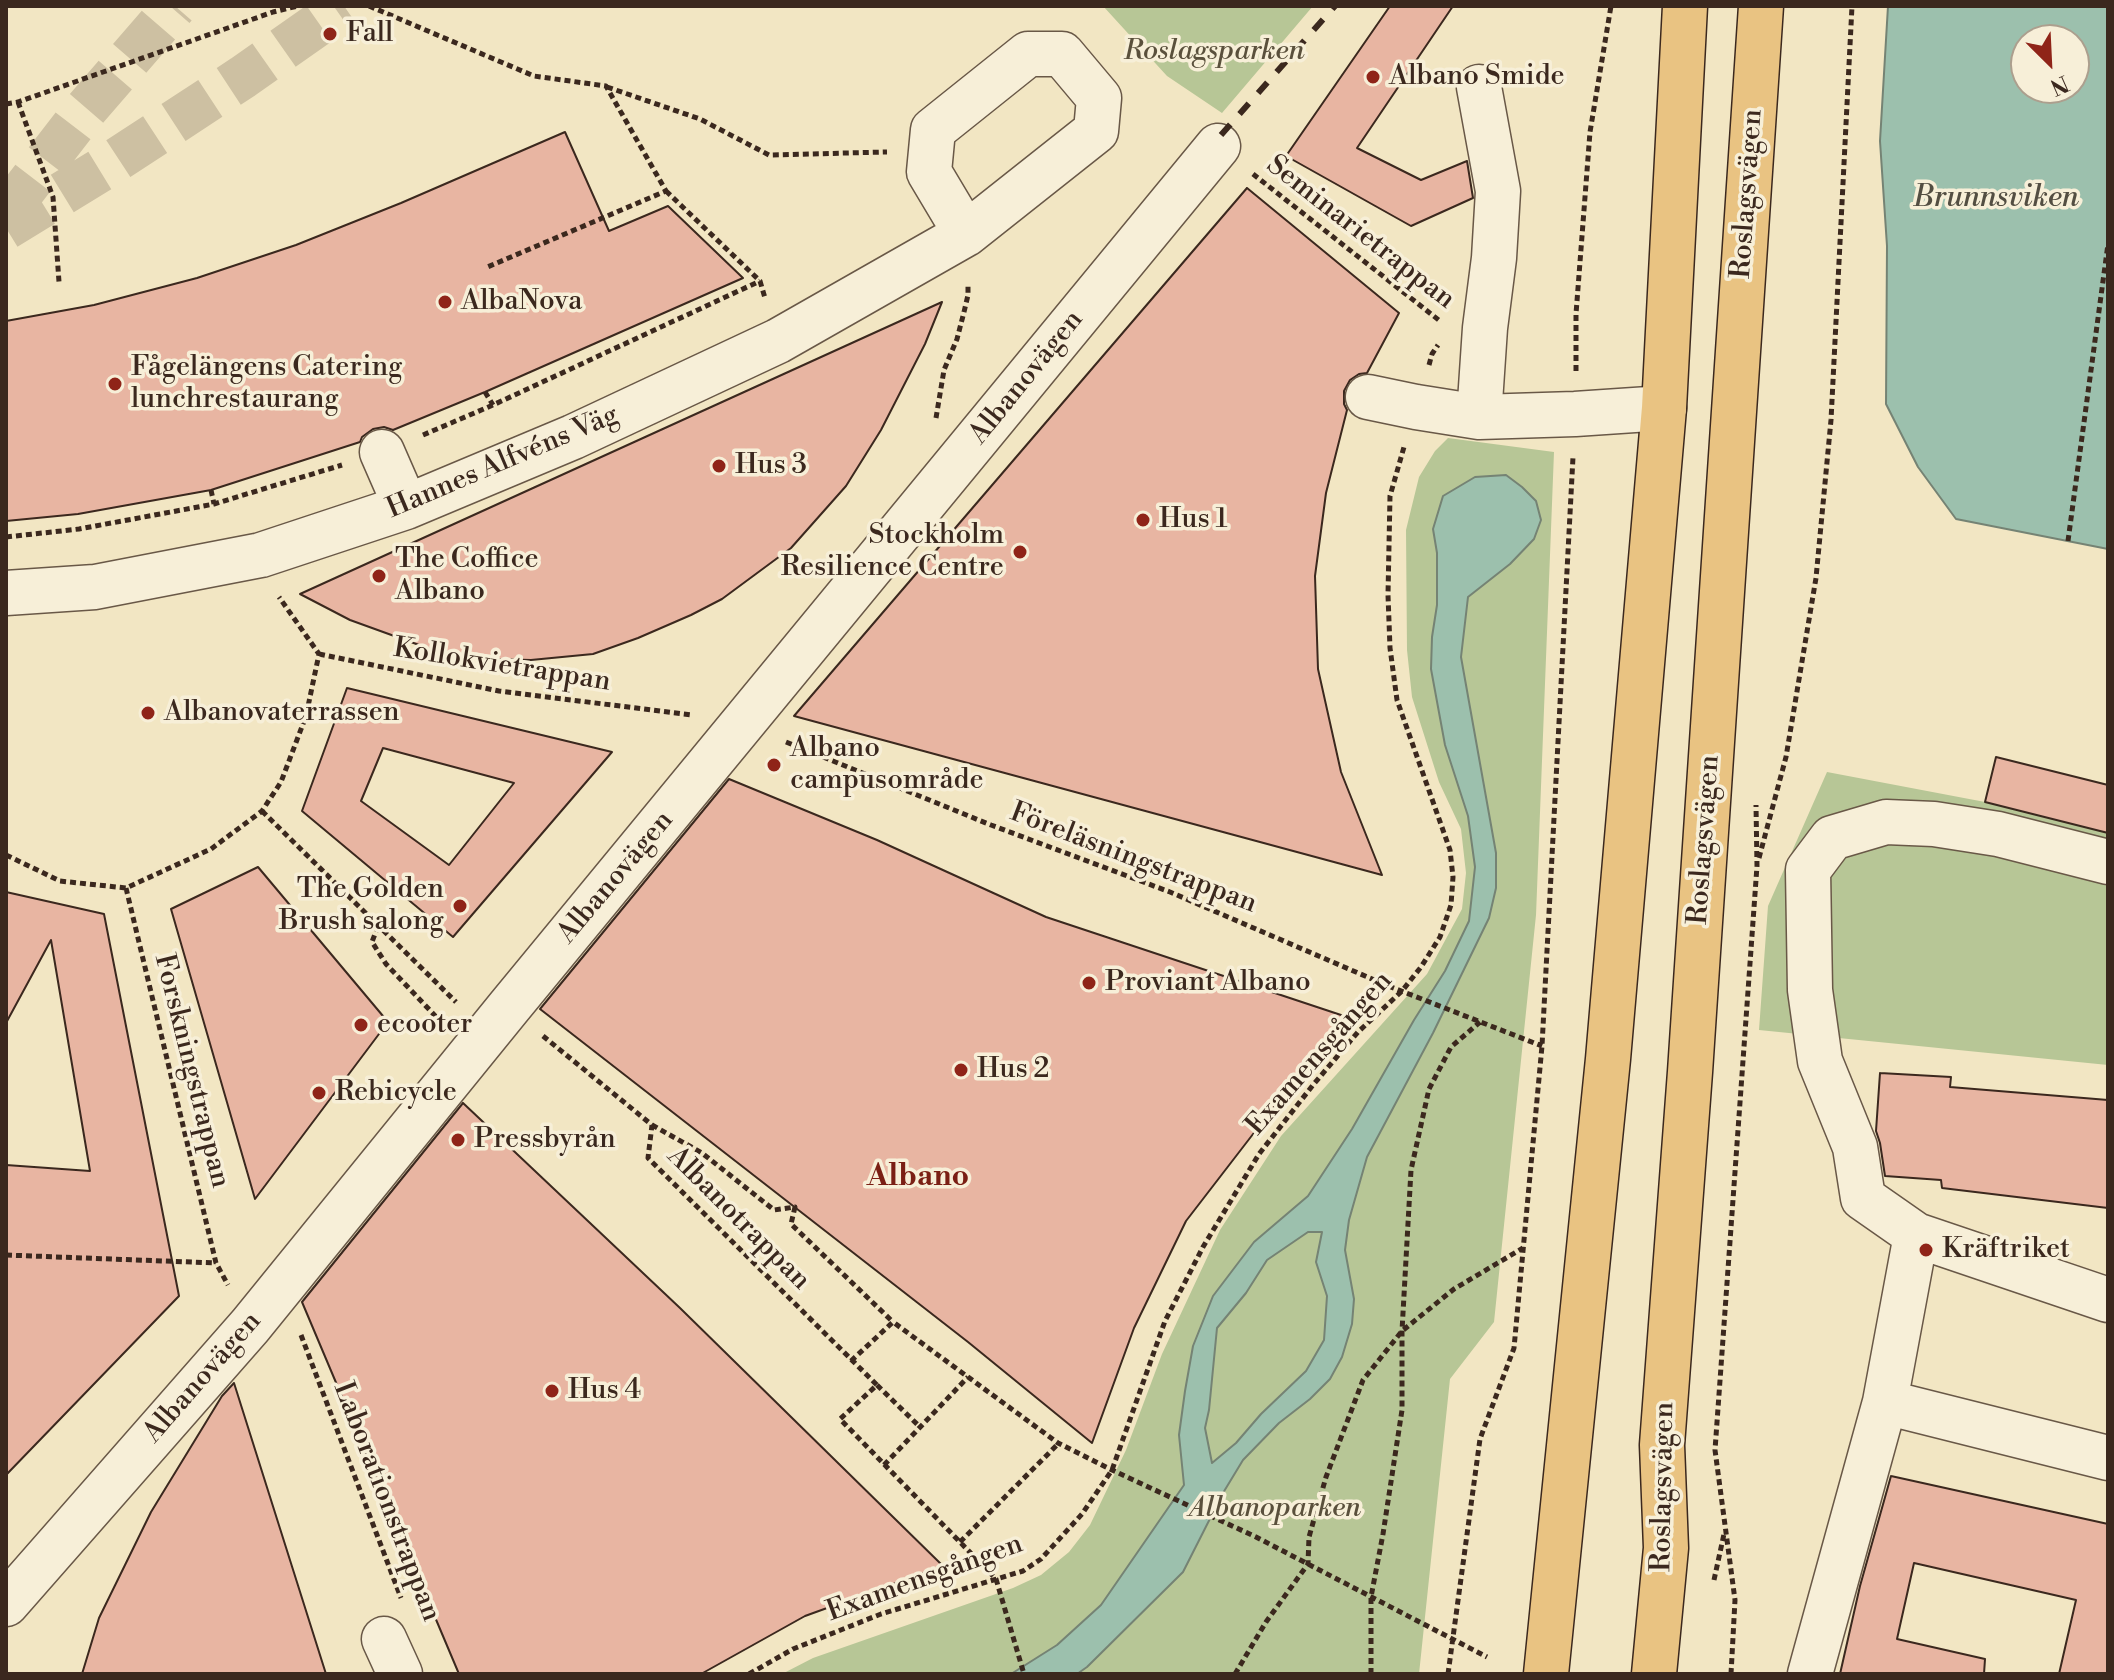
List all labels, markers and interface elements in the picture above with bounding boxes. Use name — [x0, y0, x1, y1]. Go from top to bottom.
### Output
place label: Fall — [346, 17, 393, 51]
north arrow — [2010, 24, 2090, 104]
marker: Fall — [321, 25, 339, 43]
park label: Roslagsparken — [1124, 35, 1304, 69]
place label: Albano Smide — [1389, 60, 1565, 94]
marker: Albano Smide — [1364, 68, 1382, 86]
text: N — [2046, 69, 2073, 100]
street label: Roslagsvägen — [1725, 108, 1771, 280]
street label: Seminarietrappan — [1259, 149, 1461, 317]
water label: Brunnsviken — [1913, 181, 2079, 217]
place label: AlbaNova — [461, 285, 582, 319]
marker: AlbaNova — [436, 293, 454, 311]
street label: Albanovägen — [963, 304, 1091, 452]
place label: Fågelängens Catering lunchrestaurang — [131, 351, 403, 417]
marker: Fågelängens Catering lunchrestaurang — [106, 375, 124, 393]
street label: Hannes Alfvéns Väg — [382, 399, 624, 527]
place label: Hus 3 — [735, 449, 807, 483]
marker: Hus 3 — [710, 457, 728, 475]
place label: Hus 1 — [1159, 503, 1227, 537]
marker: Hus 1 — [1134, 511, 1152, 529]
place label: Stockholm Resilience Centre — [781, 519, 1004, 585]
place label: The Coffice Albano — [395, 543, 539, 609]
marker: Stockholm Resilience Centre — [1011, 543, 1029, 561]
marker: The Coffice Albano — [370, 567, 388, 585]
street label: Kollokvietrappan — [391, 632, 613, 700]
place label: Albanovaterrassen — [164, 696, 399, 730]
marker: Albanovaterrassen — [139, 704, 157, 722]
place label: Albano campusområde — [790, 732, 984, 798]
street label: Roslagsvägen — [1682, 754, 1728, 926]
marker: Albano campusområde — [765, 756, 783, 774]
street label: Föreläsningstrappan — [1005, 796, 1261, 922]
street label: Albanovägen — [551, 805, 681, 951]
place label: The Golden Brush salong — [279, 873, 444, 939]
marker: The Golden Brush salong — [451, 897, 469, 915]
street label: Forskningstrappan — [146, 950, 236, 1192]
street label: Examensgången — [1240, 965, 1400, 1143]
place label: Proviant Albano — [1105, 966, 1311, 1000]
marker: Proviant Albano — [1080, 974, 1098, 992]
place label: ecooter — [377, 1008, 472, 1042]
marker: ecooter — [352, 1016, 370, 1034]
place label: Hus 2 — [977, 1053, 1049, 1087]
marker: Hus 2 — [952, 1061, 970, 1079]
place label: Rebicycle — [335, 1076, 457, 1110]
marker: Rebicycle — [310, 1084, 328, 1102]
place label: Pressbyrån — [474, 1123, 616, 1157]
marker: Pressbyrån — [449, 1131, 467, 1149]
street label: Albanotrappan — [659, 1140, 817, 1298]
district label: Albano — [867, 1160, 969, 1196]
place label: Kräftriket — [1942, 1233, 2070, 1267]
marker: Kräftriket — [1917, 1241, 1935, 1259]
street label: Albanovägen — [137, 1306, 269, 1450]
place label: Hus 4 — [568, 1374, 641, 1408]
street label: Laborationstrappan — [325, 1377, 447, 1627]
marker: Hus 4 — [543, 1382, 561, 1400]
street label: Roslagsvägen — [1646, 1402, 1682, 1572]
park label: Albanoparken — [1189, 1492, 1361, 1526]
street label: Examensgången — [822, 1528, 1028, 1630]

